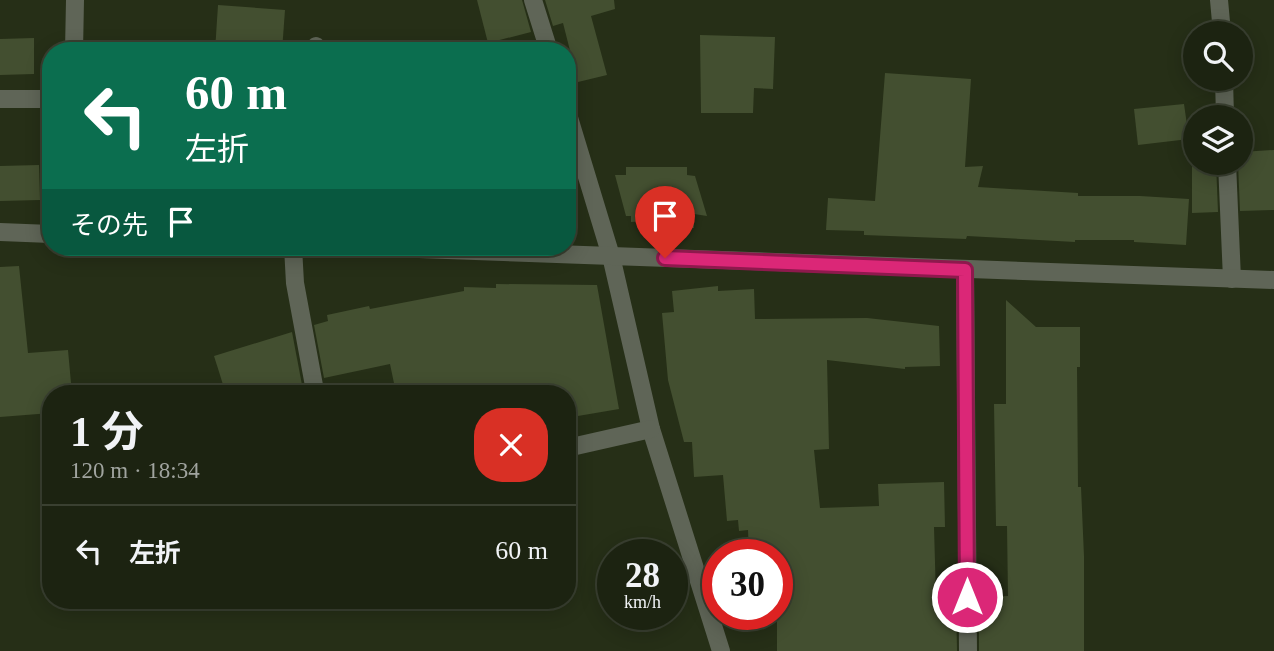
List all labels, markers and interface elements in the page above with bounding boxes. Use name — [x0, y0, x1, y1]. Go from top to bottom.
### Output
map controls — [1183, 21, 1253, 175]
button: search — [1183, 21, 1253, 91]
text: 60 m — [185, 65, 287, 120]
icon: left — [70, 70, 161, 161]
button: layers — [1183, 105, 1253, 175]
text: 左折 — [185, 131, 249, 167]
pin — [635, 186, 695, 258]
icon: arrive — [646, 197, 684, 235]
icon: arrive — [162, 203, 200, 241]
text: その先 — [70, 211, 148, 240]
button: close — [474, 408, 548, 482]
text: 1 分 — [70, 409, 144, 455]
text: 120 m · 18:34 — [70, 458, 200, 483]
icon: left — [70, 532, 108, 570]
text: 60 m — [495, 536, 548, 565]
text: 左折 — [129, 539, 181, 568]
speed limit sign: 30 — [702, 539, 793, 630]
text: 28 — [625, 556, 660, 595]
position arrow — [930, 560, 1004, 634]
text: km/h — [624, 592, 661, 612]

